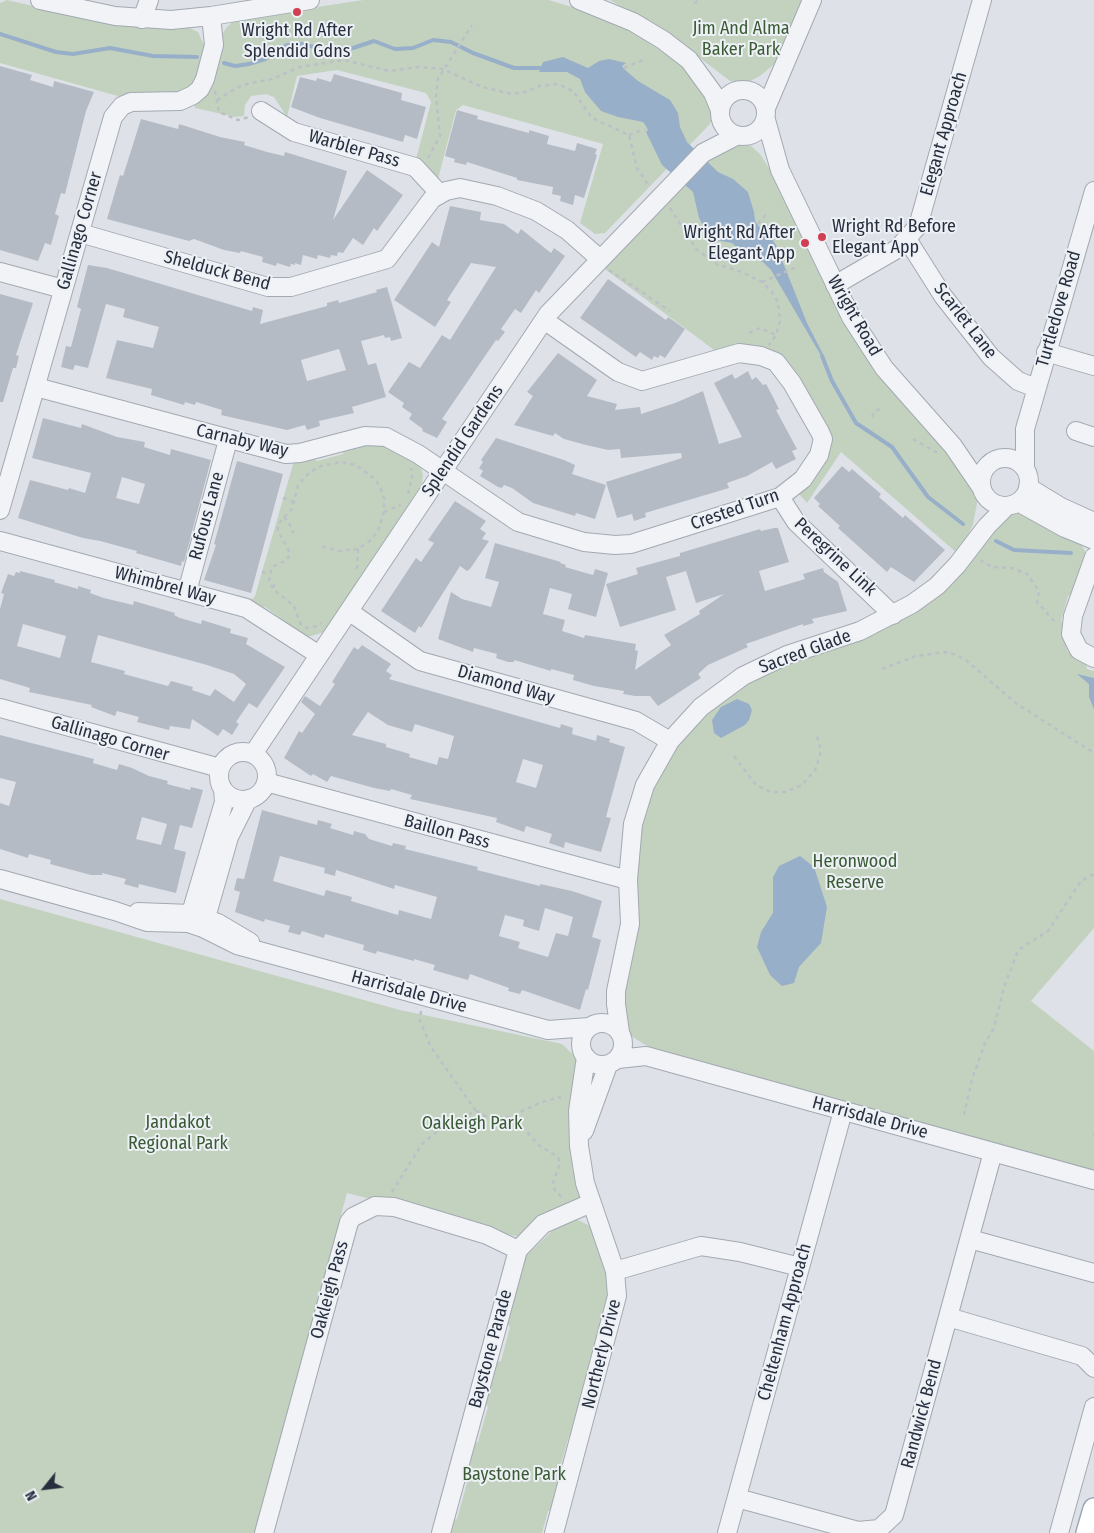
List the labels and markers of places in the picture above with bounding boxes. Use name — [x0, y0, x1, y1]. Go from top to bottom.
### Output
marker: Wright Rd After Splendid Gdns — [291, 6, 303, 18]
place label: Wright Rd After Splendid Gdns — [241, 20, 353, 62]
place label: Wright Rd Before Elegant App — [832, 216, 956, 258]
place label: Wright Rd After Elegant App — [684, 222, 795, 264]
marker: Wright Rd Before Elegant App — [816, 231, 828, 243]
marker: Wright Rd After Elegant App — [799, 237, 811, 249]

